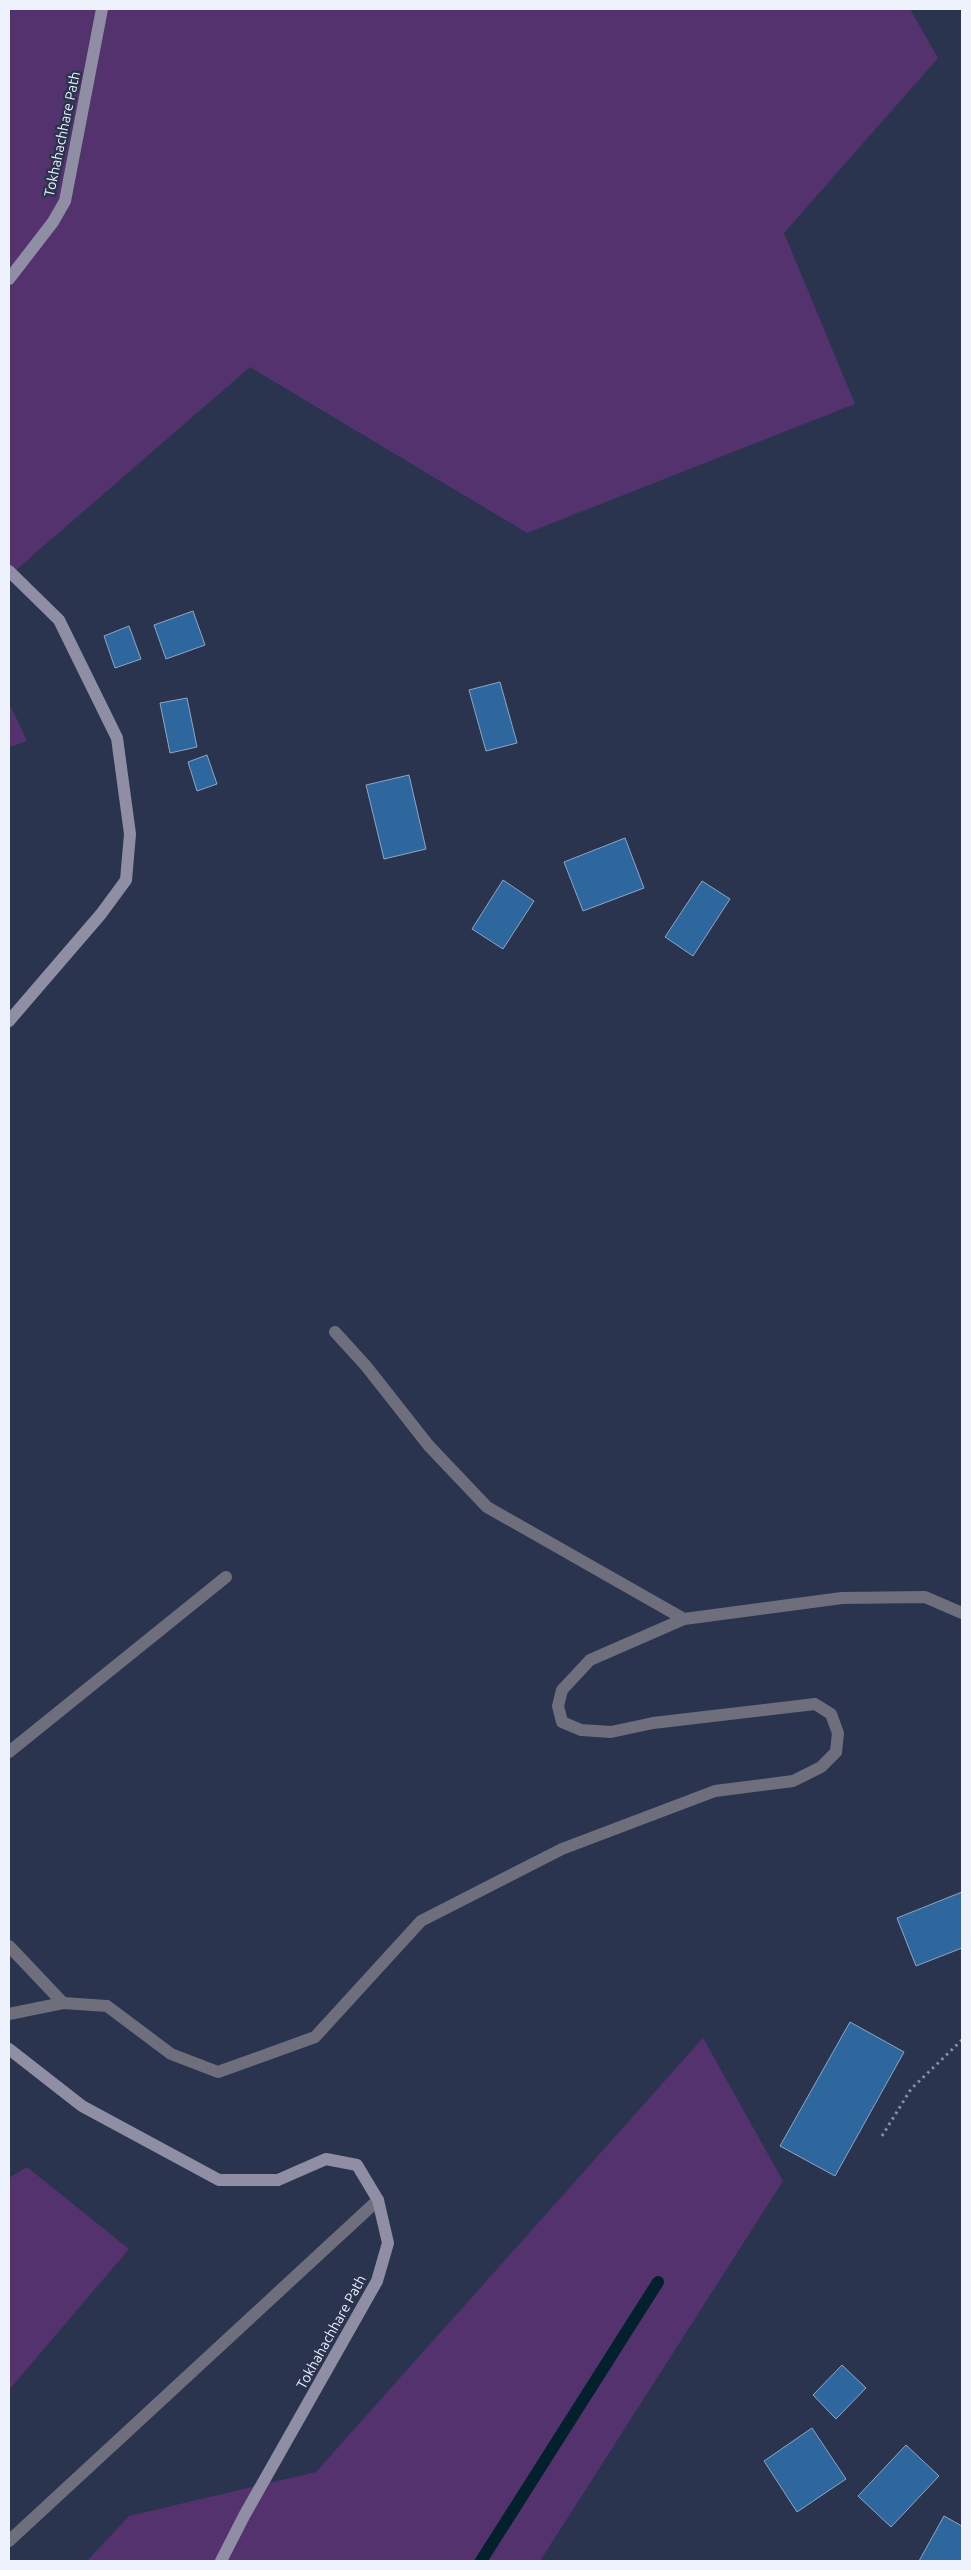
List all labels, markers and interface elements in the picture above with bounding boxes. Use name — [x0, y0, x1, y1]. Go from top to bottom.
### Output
street label: Tokhahachhare Path — [41, 70, 83, 198]
street label: Tokhahachhare Path — [293, 2272, 369, 2392]

